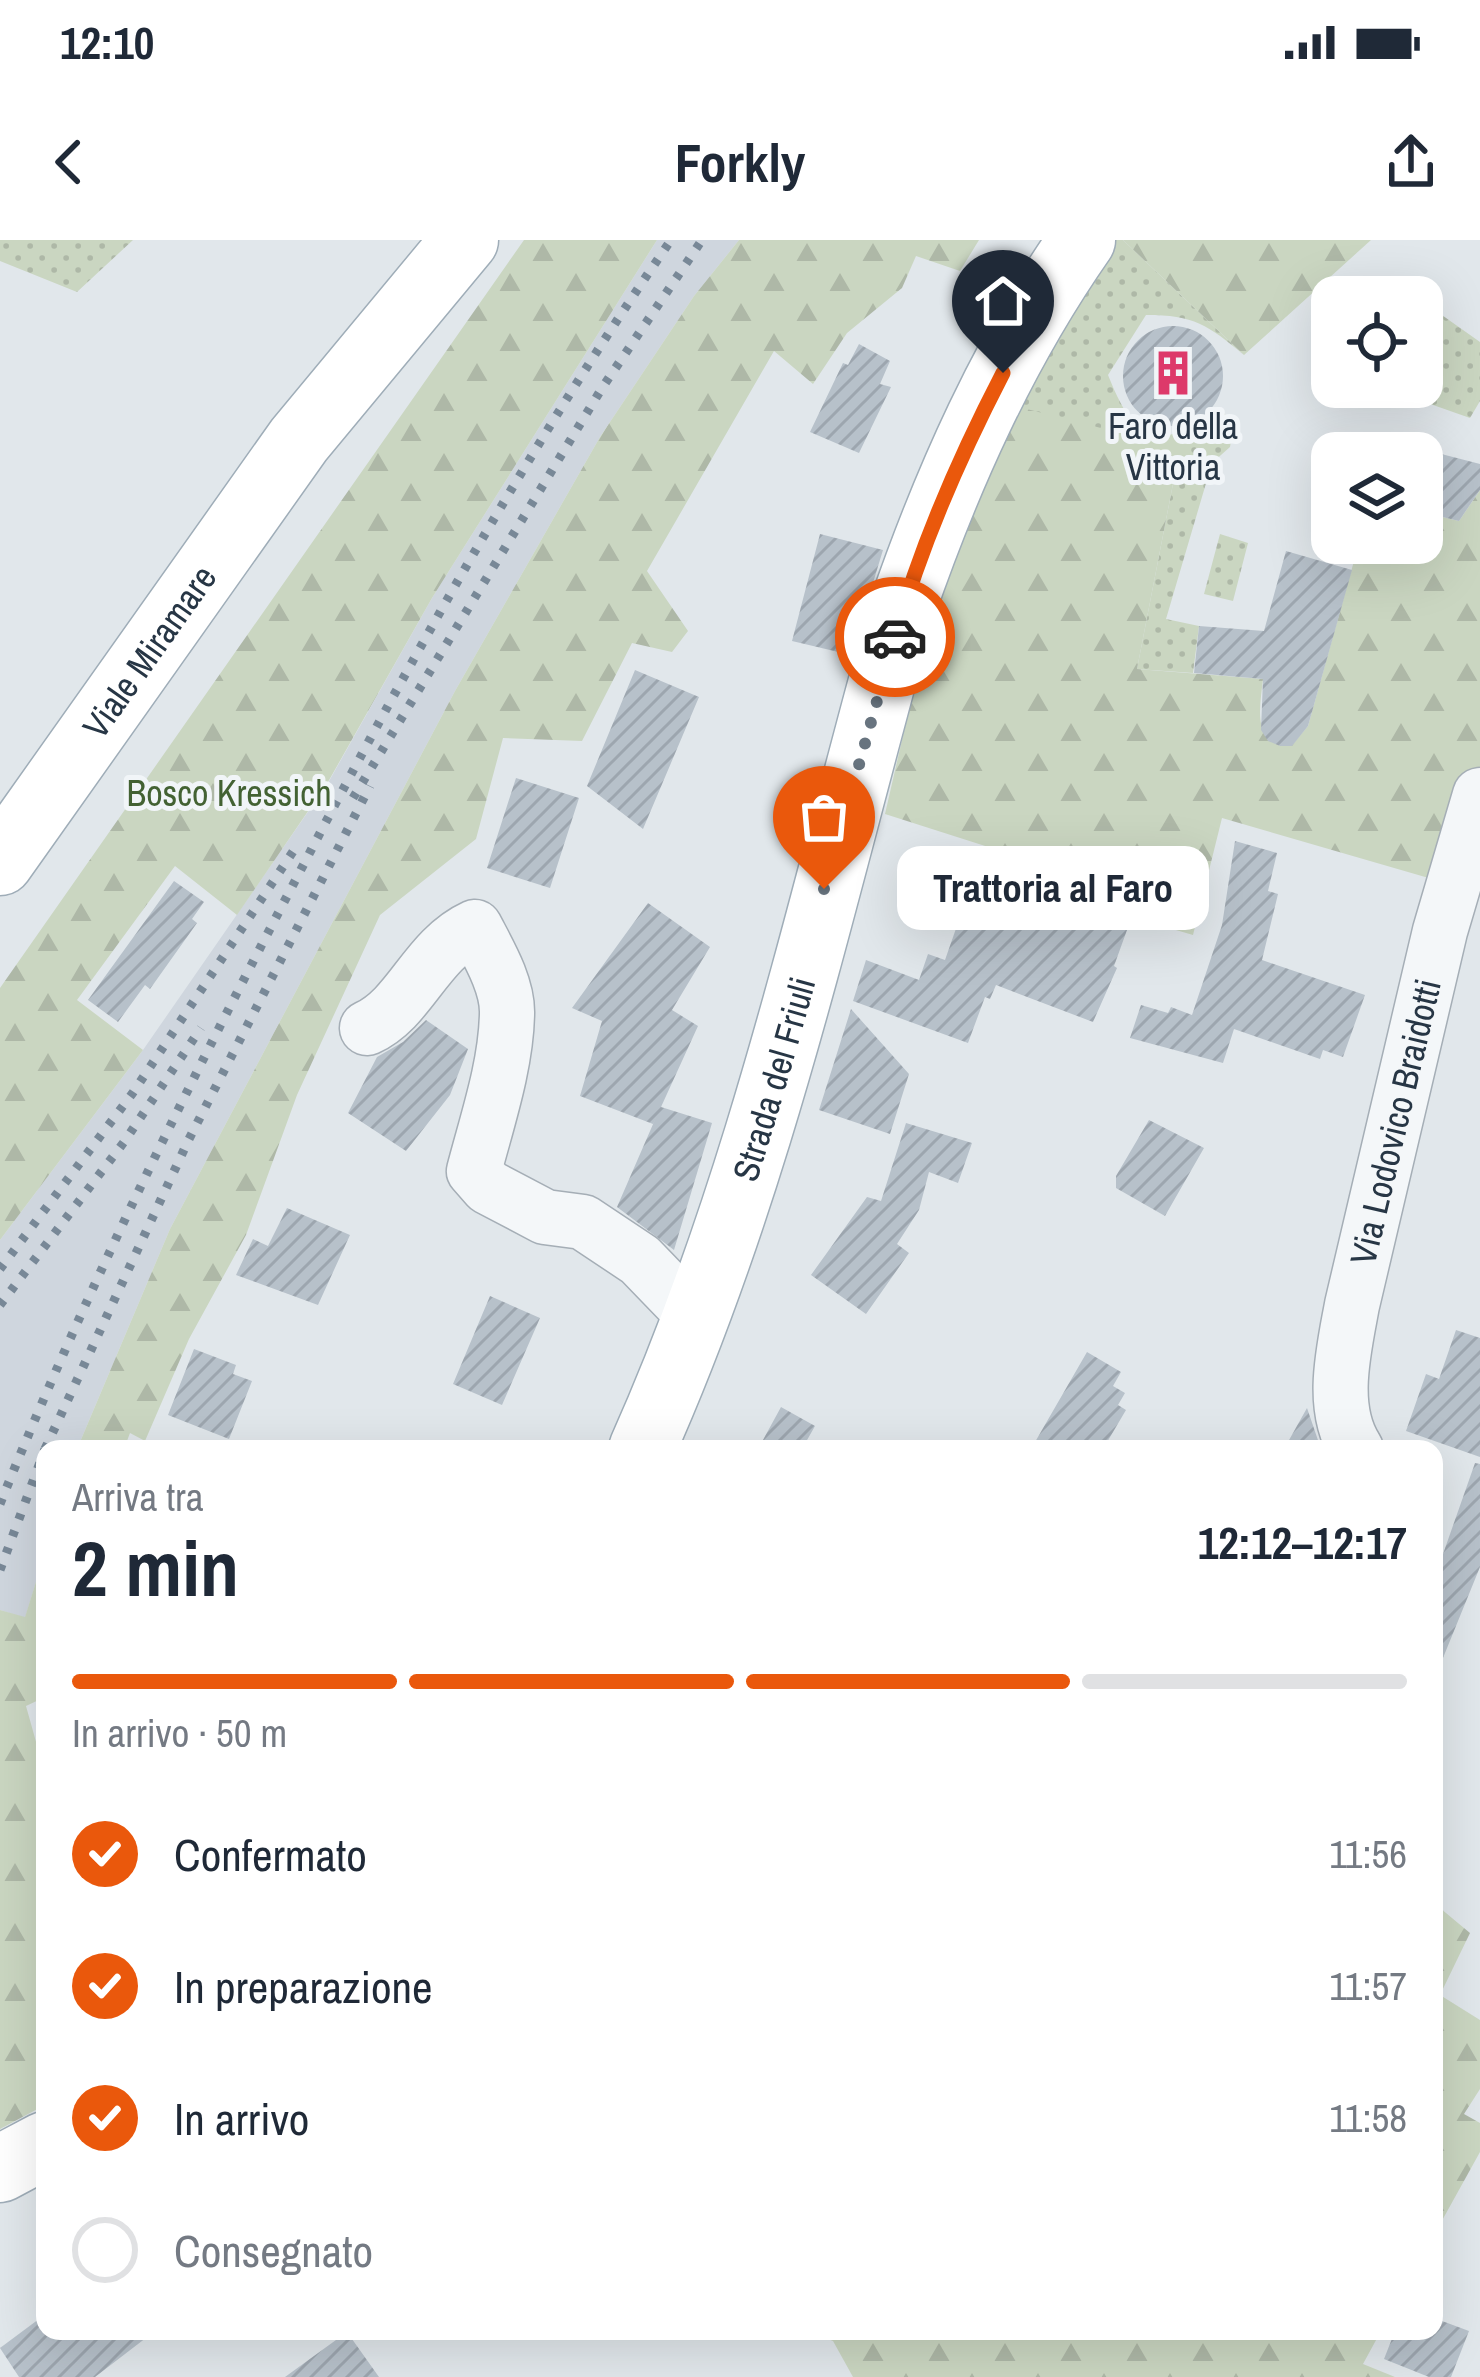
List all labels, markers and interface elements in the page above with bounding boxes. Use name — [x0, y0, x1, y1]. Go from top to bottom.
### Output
text: 12:10 — [60, 12, 154, 73]
text: Forkly — [675, 126, 805, 199]
icon: back — [36, 129, 102, 195]
icon: share — [1378, 129, 1444, 195]
pin — [952, 250, 1054, 373]
icon: home — [970, 268, 1036, 334]
map controls — [1311, 276, 1443, 564]
button: locate — [1311, 276, 1443, 408]
building icon: Faro della Vittoria — [1148, 348, 1198, 398]
place label: Faro della Vittoria — [1108, 402, 1238, 491]
button: layers — [1311, 432, 1443, 564]
street label: Viale Miramare — [71, 555, 227, 748]
courier — [835, 577, 955, 697]
icon: car — [862, 604, 928, 670]
pin — [773, 766, 875, 889]
park label: Bosco Kressich — [126, 769, 332, 817]
icon: bag — [791, 784, 857, 850]
callout: Trattoria al Faro — [896, 847, 1208, 931]
text: Trattoria al Faro — [933, 862, 1173, 914]
street label: Strada del Friuli — [721, 972, 826, 1187]
street label: Via Lodovico Braidotti — [1338, 974, 1452, 1269]
text: Arriva tra — [72, 1471, 204, 1523]
text: 12:12–12:17 — [1198, 1512, 1407, 1573]
text: 2 min — [72, 1515, 239, 1620]
text: In arrivo · 50 m — [72, 1707, 287, 1759]
icon: check — [72, 1821, 138, 1887]
text: Confermato — [174, 1824, 367, 1885]
text: 11:56 — [1329, 1828, 1407, 1880]
icon: check — [72, 1953, 138, 2019]
text: In preparazione — [174, 1956, 432, 2017]
text: 11:57 — [1329, 1960, 1407, 2012]
icon: check — [72, 2085, 138, 2151]
text: In arrivo — [174, 2088, 309, 2149]
text: 11:58 — [1329, 2092, 1407, 2144]
text: Consegnato — [174, 2220, 373, 2281]

